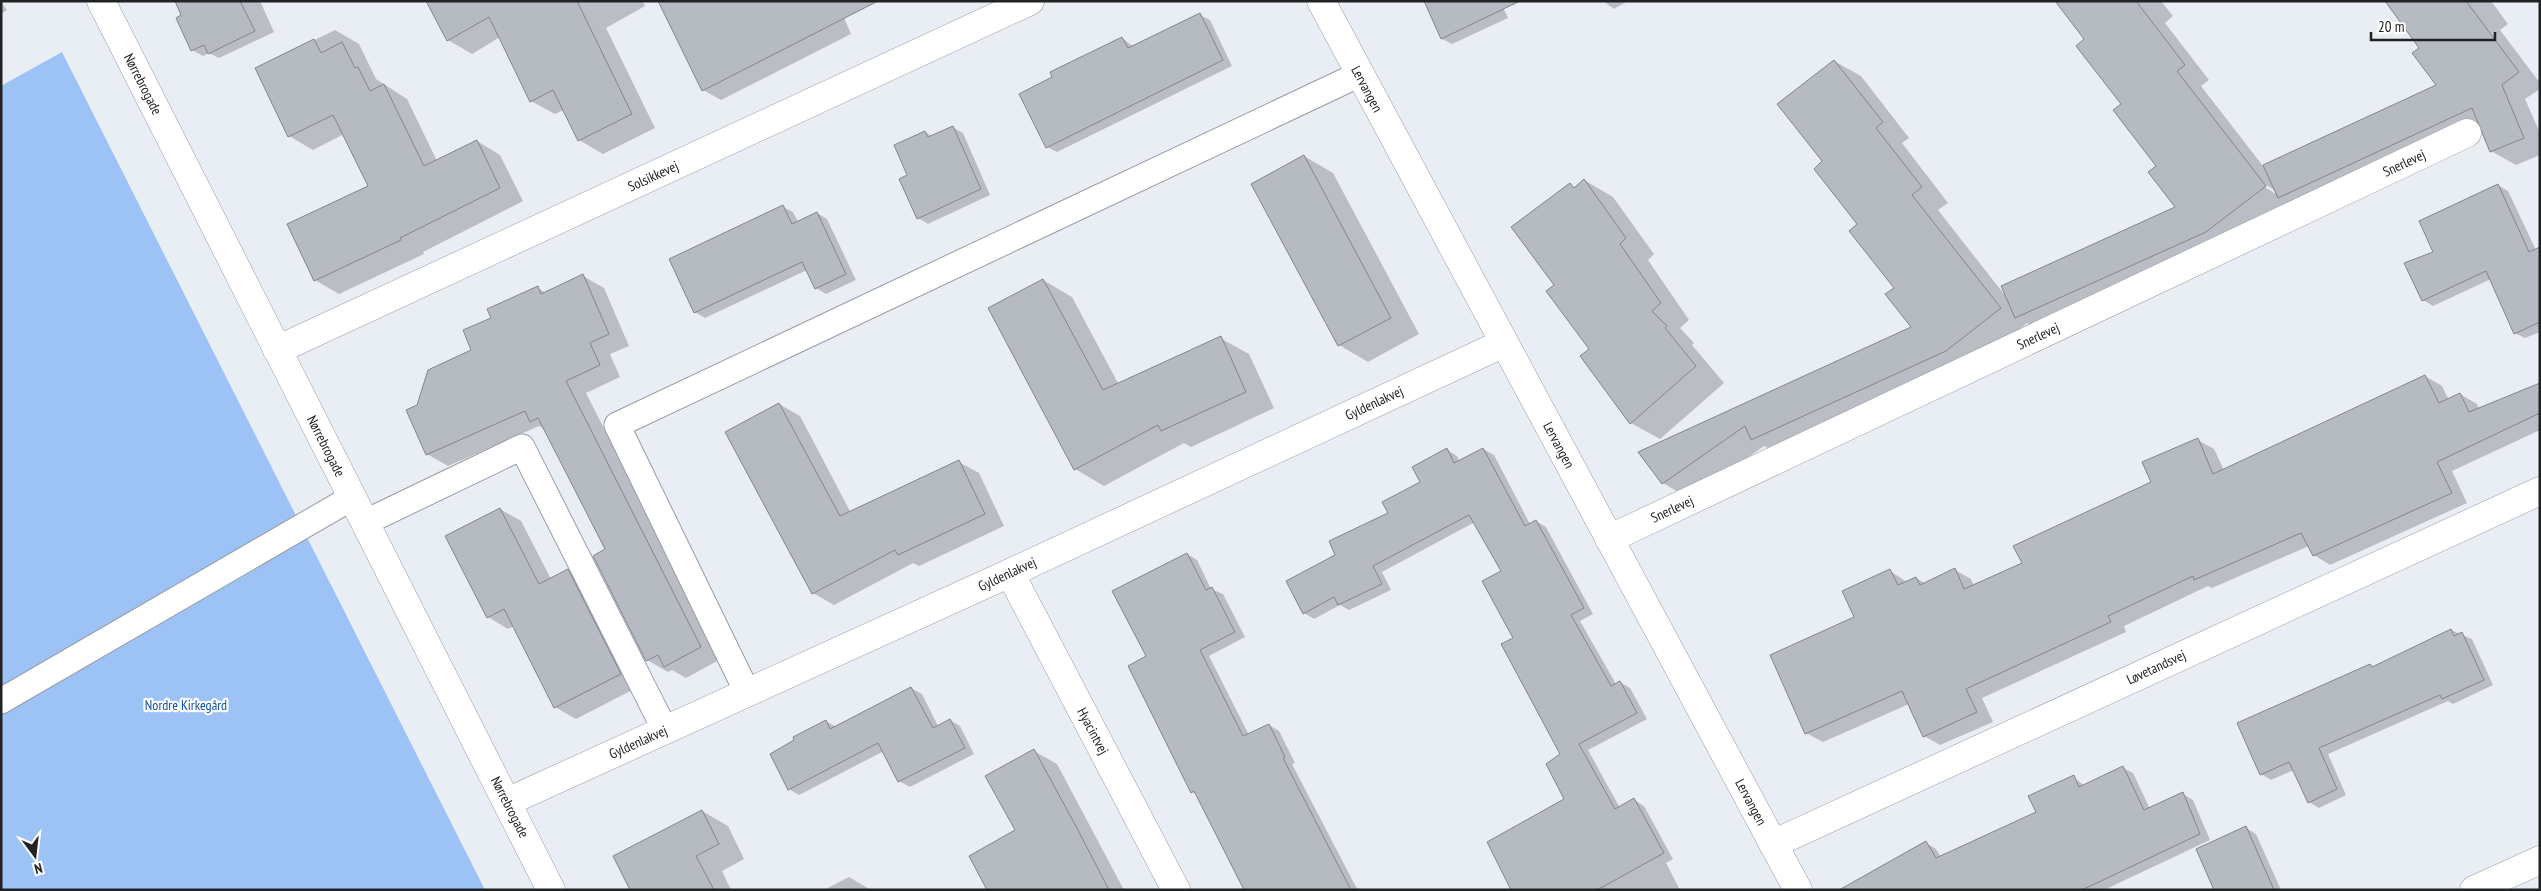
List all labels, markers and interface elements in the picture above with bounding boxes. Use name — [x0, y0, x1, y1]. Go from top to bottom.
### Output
scale bar — [2371, 10, 2495, 42]
text: 20 m — [2378, 17, 2404, 36]
street label: Nørrebrogade — [120, 50, 166, 118]
street label: Lervangen — [1347, 63, 1387, 115]
street label: Snerlevej — [2380, 145, 2428, 181]
street label: Solsikkevej — [625, 157, 681, 195]
street label: Snerlevej — [2014, 318, 2062, 354]
street label: Gyldenlakvej — [1342, 382, 1406, 424]
street label: Nørrebrogade — [303, 412, 349, 480]
street label: Lervangen — [1539, 419, 1579, 471]
street label: Snerlevej — [1648, 491, 1696, 527]
street label: Gyldenlakvej — [975, 553, 1039, 595]
street label: Løvetandsvej — [2124, 646, 2188, 688]
park label: Nordre Kirkegård — [145, 696, 227, 714]
street label: Hyacintvej — [1073, 704, 1113, 758]
street label: Gyldenlakvej — [606, 721, 670, 763]
street label: Nørrebrogade — [487, 773, 533, 841]
street label: Lervangen — [1731, 776, 1771, 828]
north arrow — [10, 831, 60, 881]
text: N — [32, 859, 44, 878]

